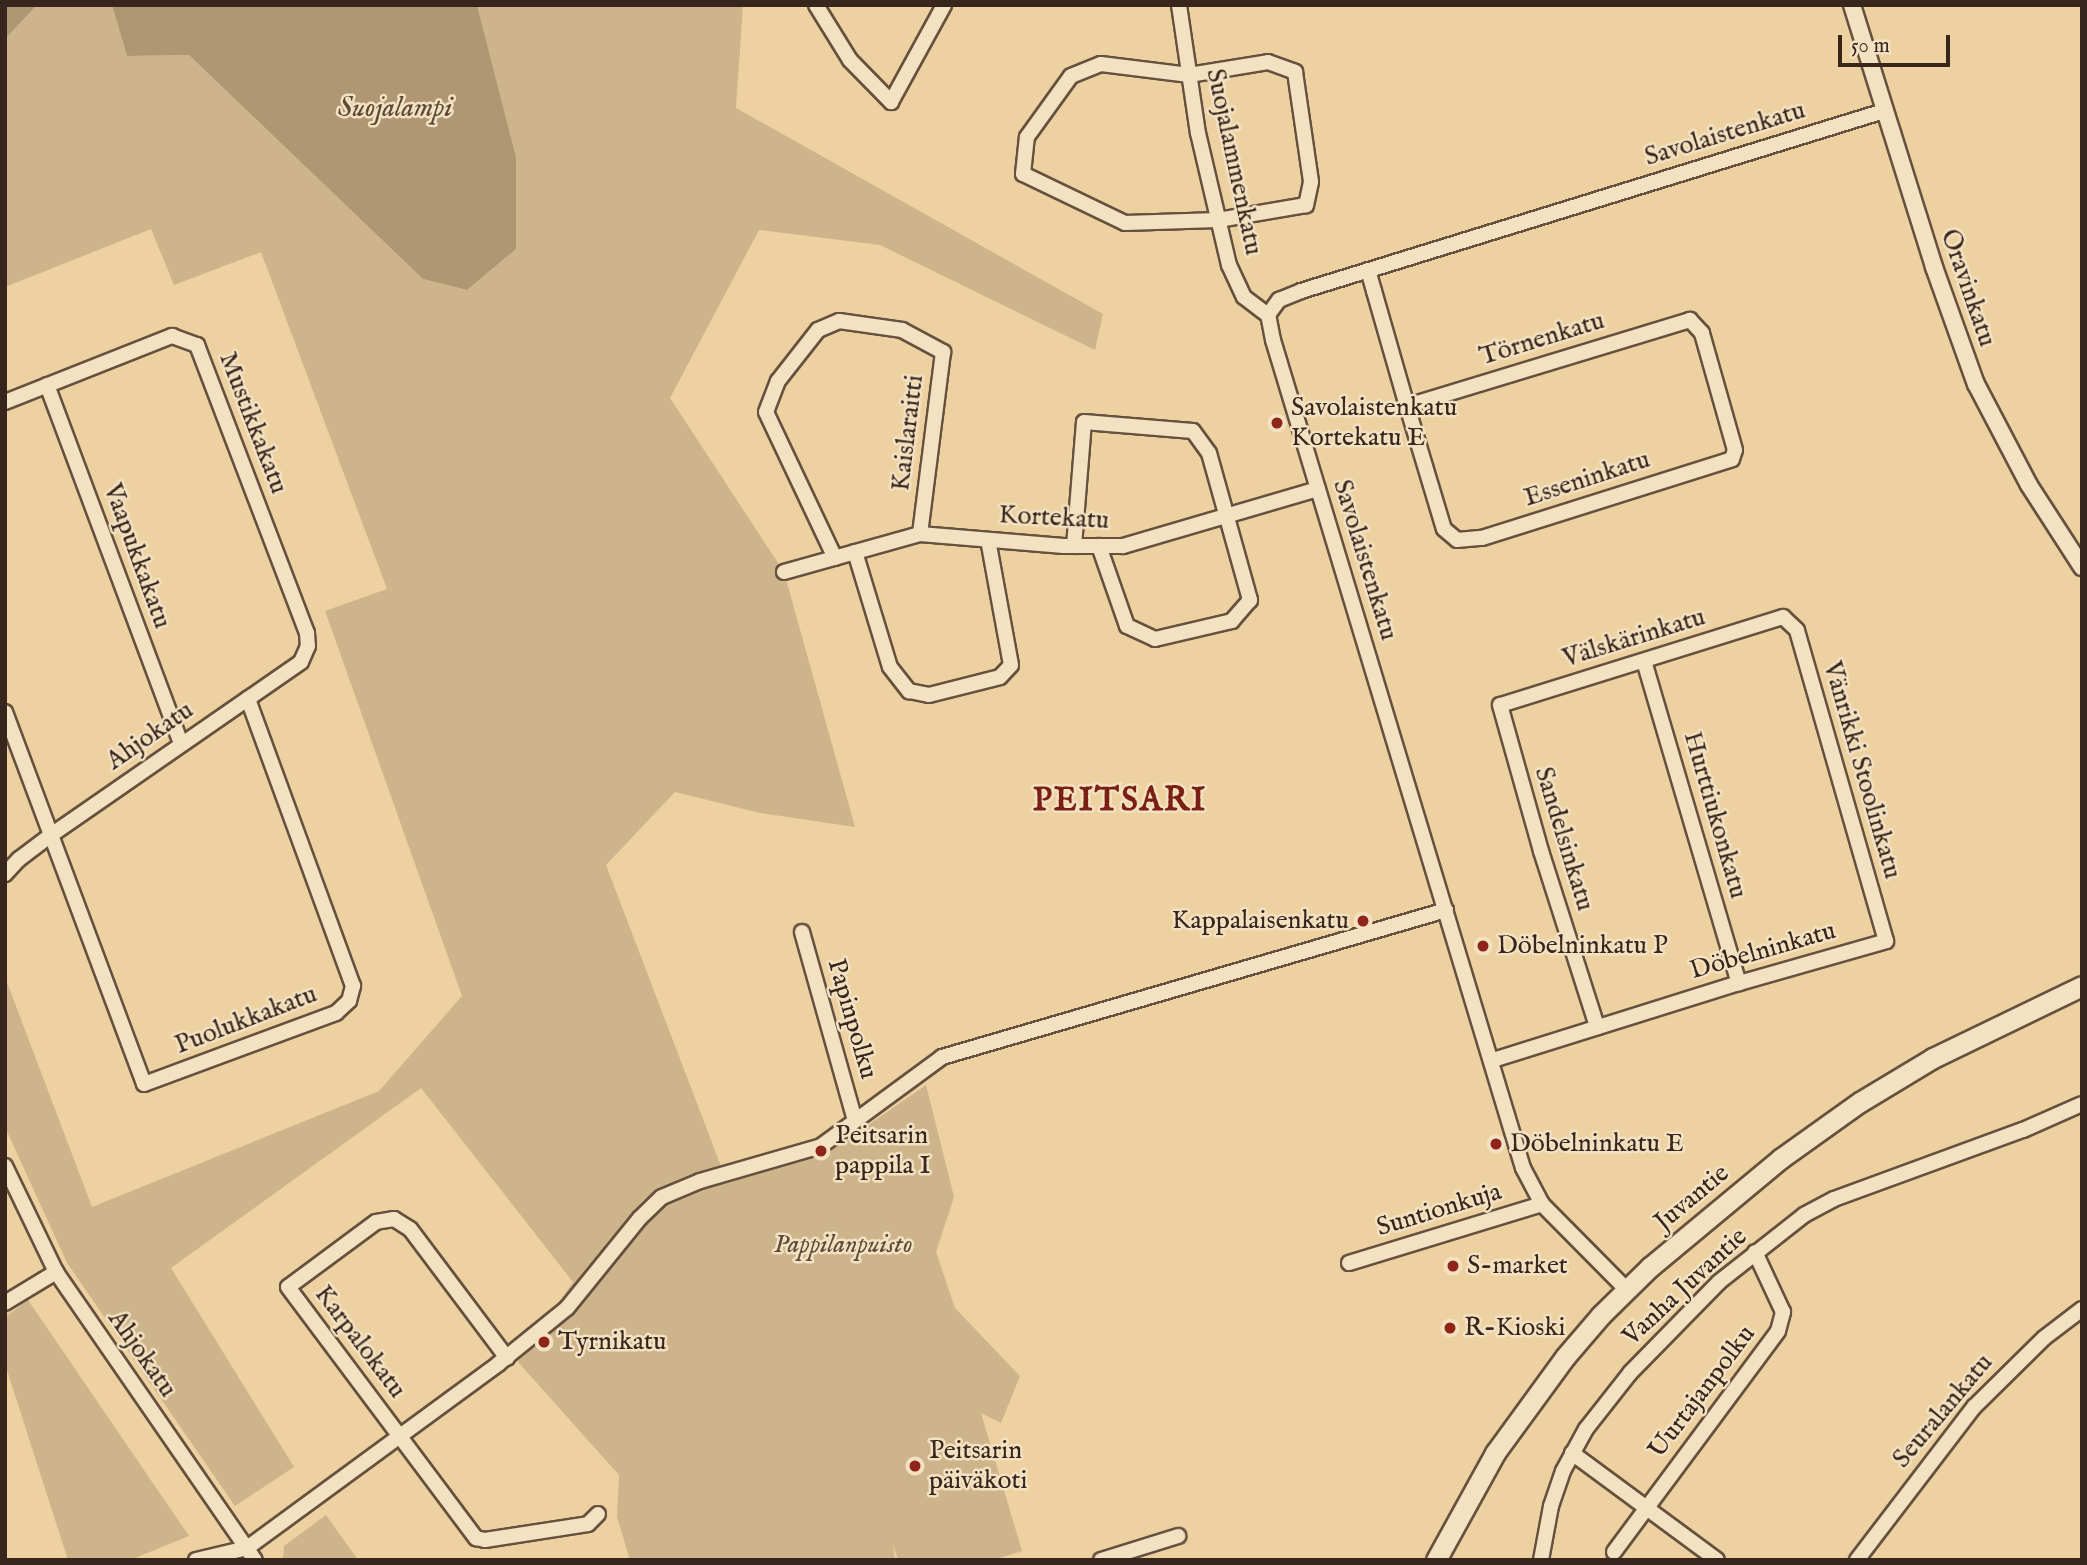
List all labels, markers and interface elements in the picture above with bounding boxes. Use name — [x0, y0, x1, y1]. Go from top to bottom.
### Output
scale bar — [1842, 21, 1954, 65]
text: 50 m — [1851, 33, 1890, 60]
street label: Suojalammenkatu — [1199, 66, 1269, 258]
water label: Suojalampi — [338, 92, 452, 126]
street label: Savolaistenkatu — [1641, 95, 1809, 173]
street label: Oravinkatu — [1933, 225, 2003, 351]
street label: Törnenkatu — [1476, 305, 1608, 373]
street label: Mustikkakatu — [212, 348, 294, 498]
street label: Kaislaraitti — [885, 373, 931, 493]
place label: Savolaistenkatu Kortekatu E — [1291, 392, 1457, 453]
marker: Savolaistenkatu Kortekatu E — [1269, 415, 1285, 431]
street label: Esseninkatu — [1520, 444, 1654, 514]
street label: Savolaistenkatu — [1326, 476, 1404, 644]
street label: Vaapukkakatu — [96, 479, 178, 633]
street label: Kortekatu — [998, 500, 1110, 536]
street label: Välskärinkatu — [1559, 602, 1709, 674]
street label: Vänrikki Stoolinkatu — [1816, 658, 1908, 882]
street label: Ahjokatu — [101, 695, 199, 777]
street label: Hurttiukonkatu — [1676, 728, 1754, 902]
street label: Sandelsinkatu — [1527, 763, 1601, 915]
district label: PEITSARI — [1034, 782, 1206, 822]
place label: Kappalaisenkatu — [1172, 905, 1349, 937]
marker: Kappalaisenkatu — [1355, 913, 1371, 929]
street label: Döbelninkatu — [1687, 915, 1839, 987]
place label: Döbelninkatu P — [1497, 930, 1668, 962]
marker: Döbelninkatu P — [1475, 938, 1491, 954]
street label: Papinpolku — [820, 955, 884, 1083]
street label: Puolukkakatu — [171, 979, 321, 1061]
place label: Peitsarin pappila I — [835, 1120, 931, 1182]
place label: Döbelninkatu E — [1510, 1128, 1684, 1160]
marker: Döbelninkatu E — [1488, 1136, 1504, 1152]
marker: Peitsarin pappila I — [813, 1143, 829, 1159]
street label: Juvantie — [1648, 1158, 1736, 1238]
street label: Suntionkuja — [1373, 1176, 1505, 1244]
street label: Vanha Juvantie — [1616, 1221, 1754, 1353]
park label: Pappilanpuisto — [774, 1229, 912, 1261]
place label: S-market — [1467, 1250, 1568, 1282]
marker: S-market — [1445, 1258, 1461, 1274]
street label: Karpalokatu — [307, 1279, 413, 1405]
street label: Ahjokatu — [101, 1305, 183, 1403]
place label: R-Kioski — [1464, 1312, 1565, 1344]
street label: Uurtajanpolku — [1642, 1319, 1762, 1465]
marker: R-Kioski — [1442, 1320, 1458, 1336]
place label: Tyrnikatu — [558, 1326, 666, 1358]
marker: Tyrnikatu — [536, 1334, 552, 1350]
street label: Seuralankatu — [1886, 1348, 2000, 1474]
place label: Peitsarin päiväkoti — [929, 1435, 1027, 1496]
marker: Peitsarin päiväkoti — [907, 1458, 923, 1474]

